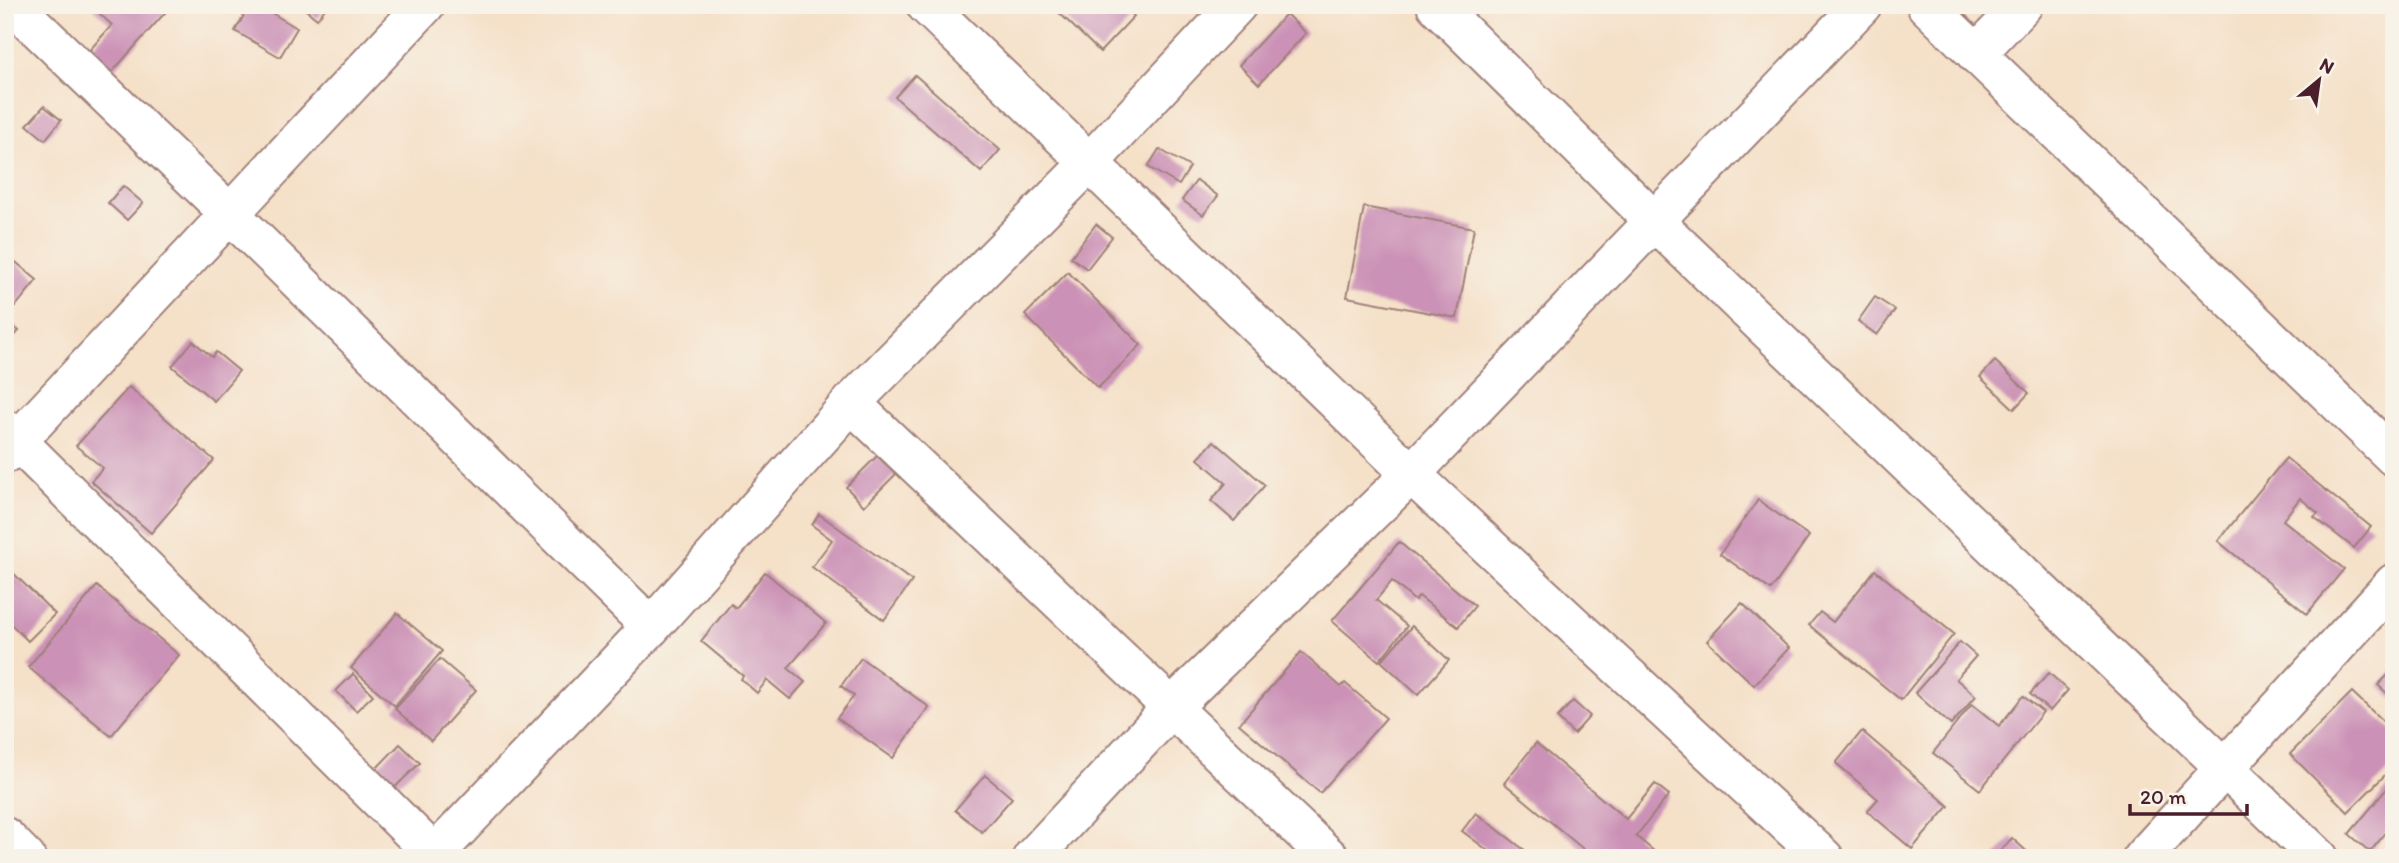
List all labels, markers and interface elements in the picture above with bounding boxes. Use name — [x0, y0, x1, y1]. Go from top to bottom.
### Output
north arrow — [2284, 46, 2354, 116]
text: N — [2316, 52, 2338, 79]
scale bar — [2130, 772, 2247, 816]
text: 20 m — [2140, 784, 2187, 809]

